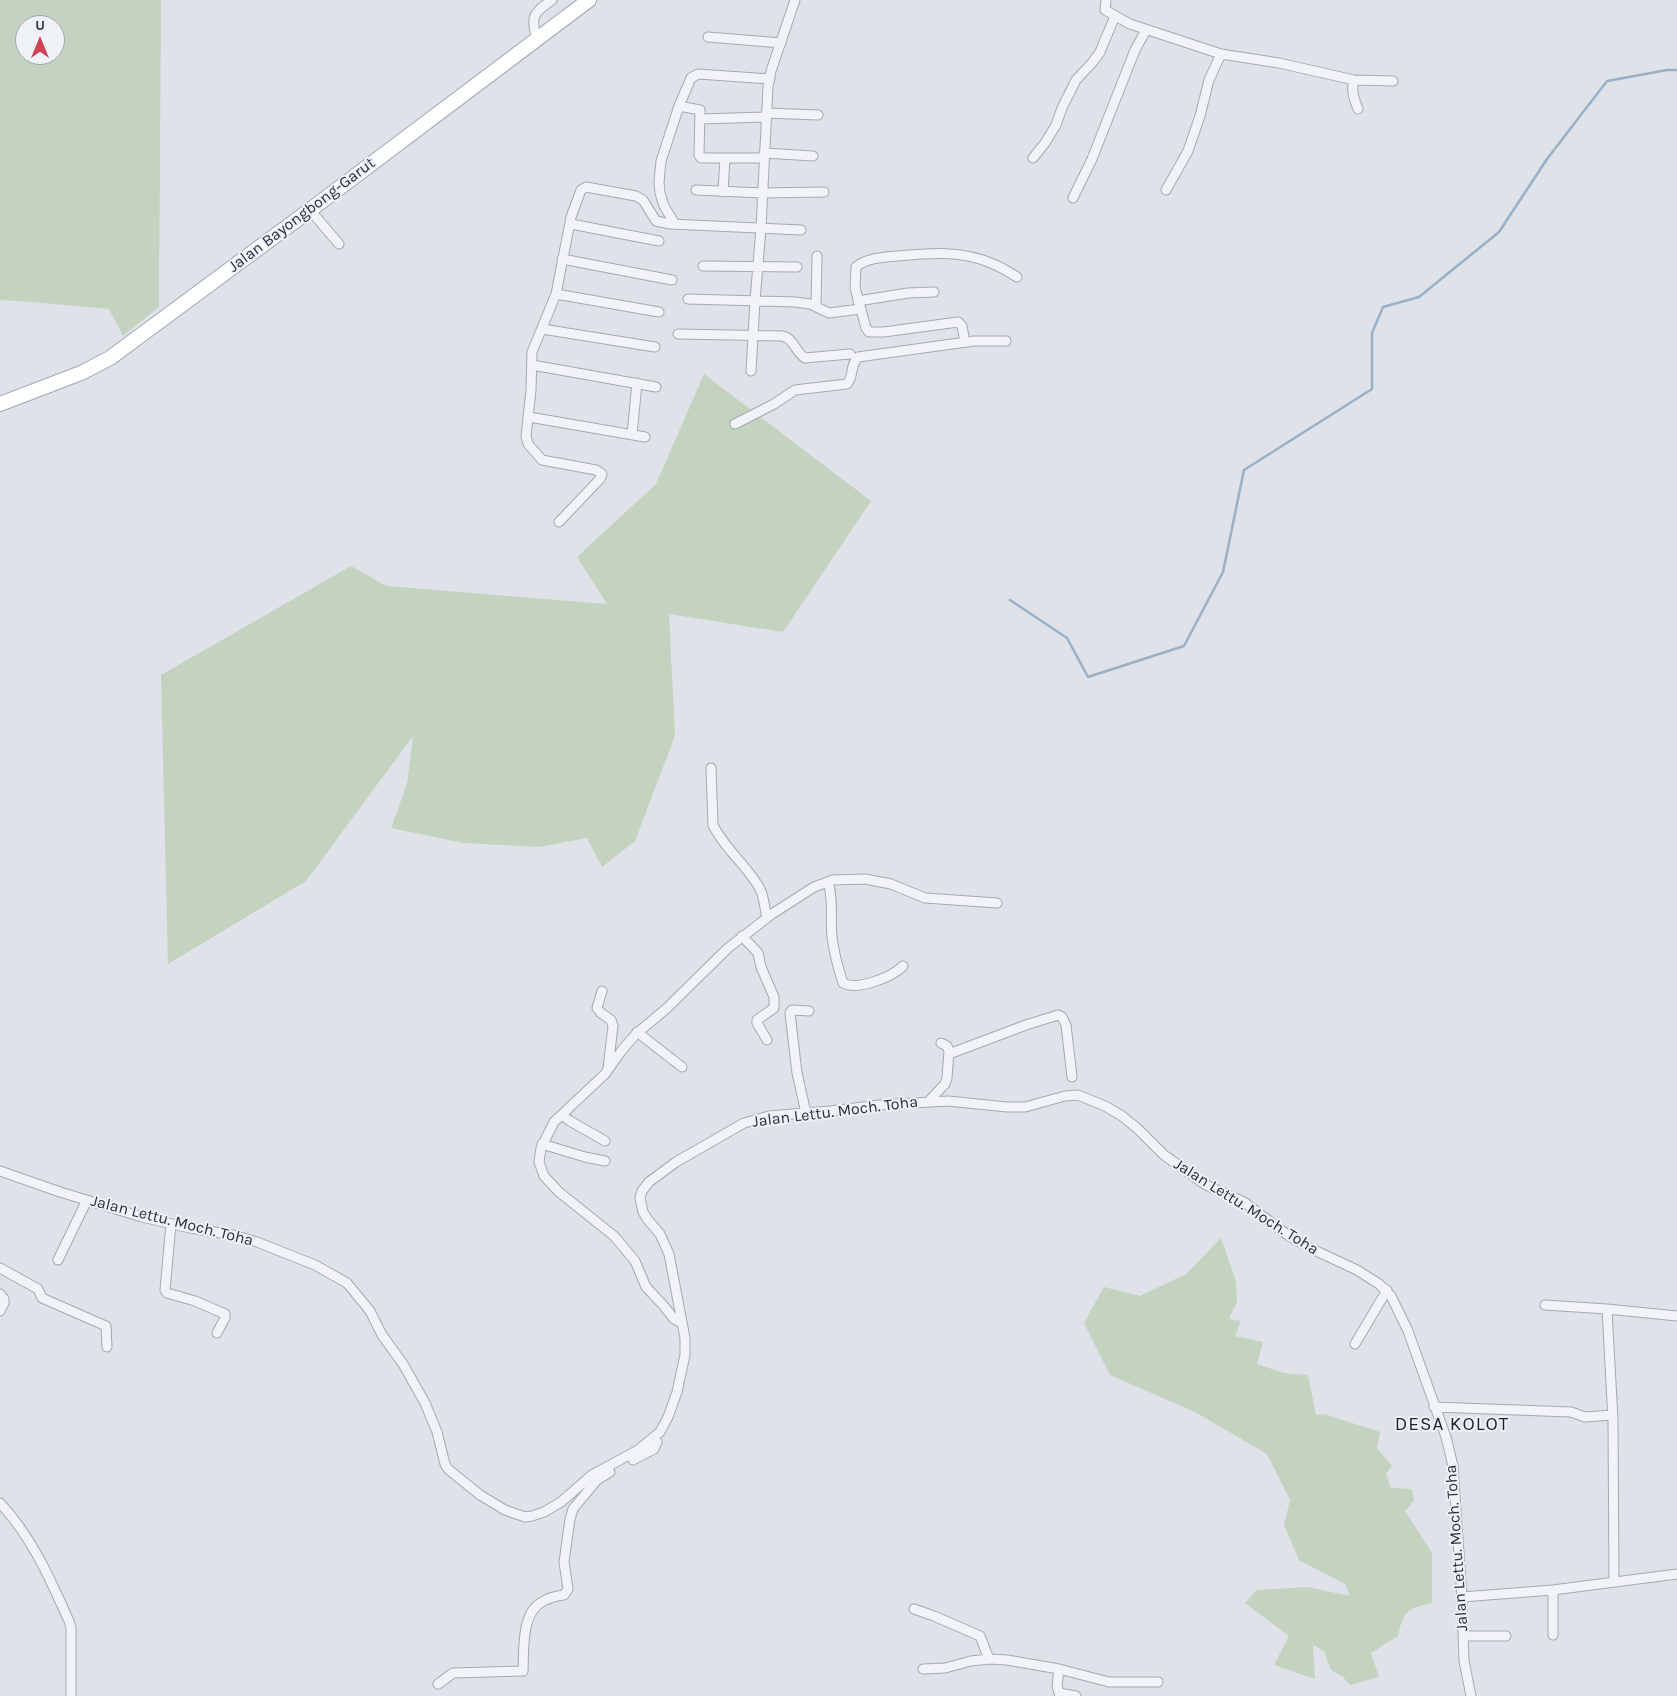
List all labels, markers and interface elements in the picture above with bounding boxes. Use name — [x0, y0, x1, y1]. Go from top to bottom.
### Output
north arrow — [15, 15, 65, 65]
text: U — [35, 17, 45, 34]
street label: Jalan Bayongbong-Garut — [225, 154, 379, 276]
street label: Jalan Lettu. Moch. Toha — [751, 1092, 919, 1132]
street label: Jalan Lettu. Moch. Toha — [1170, 1155, 1322, 1259]
street label: Jalan Lettu. Moch. Toha — [89, 1191, 255, 1251]
district label: DESA KOLOT — [1393, 1414, 1511, 1436]
street label: Jalan Lettu. Moch. Toha — [1442, 1464, 1472, 1632]

